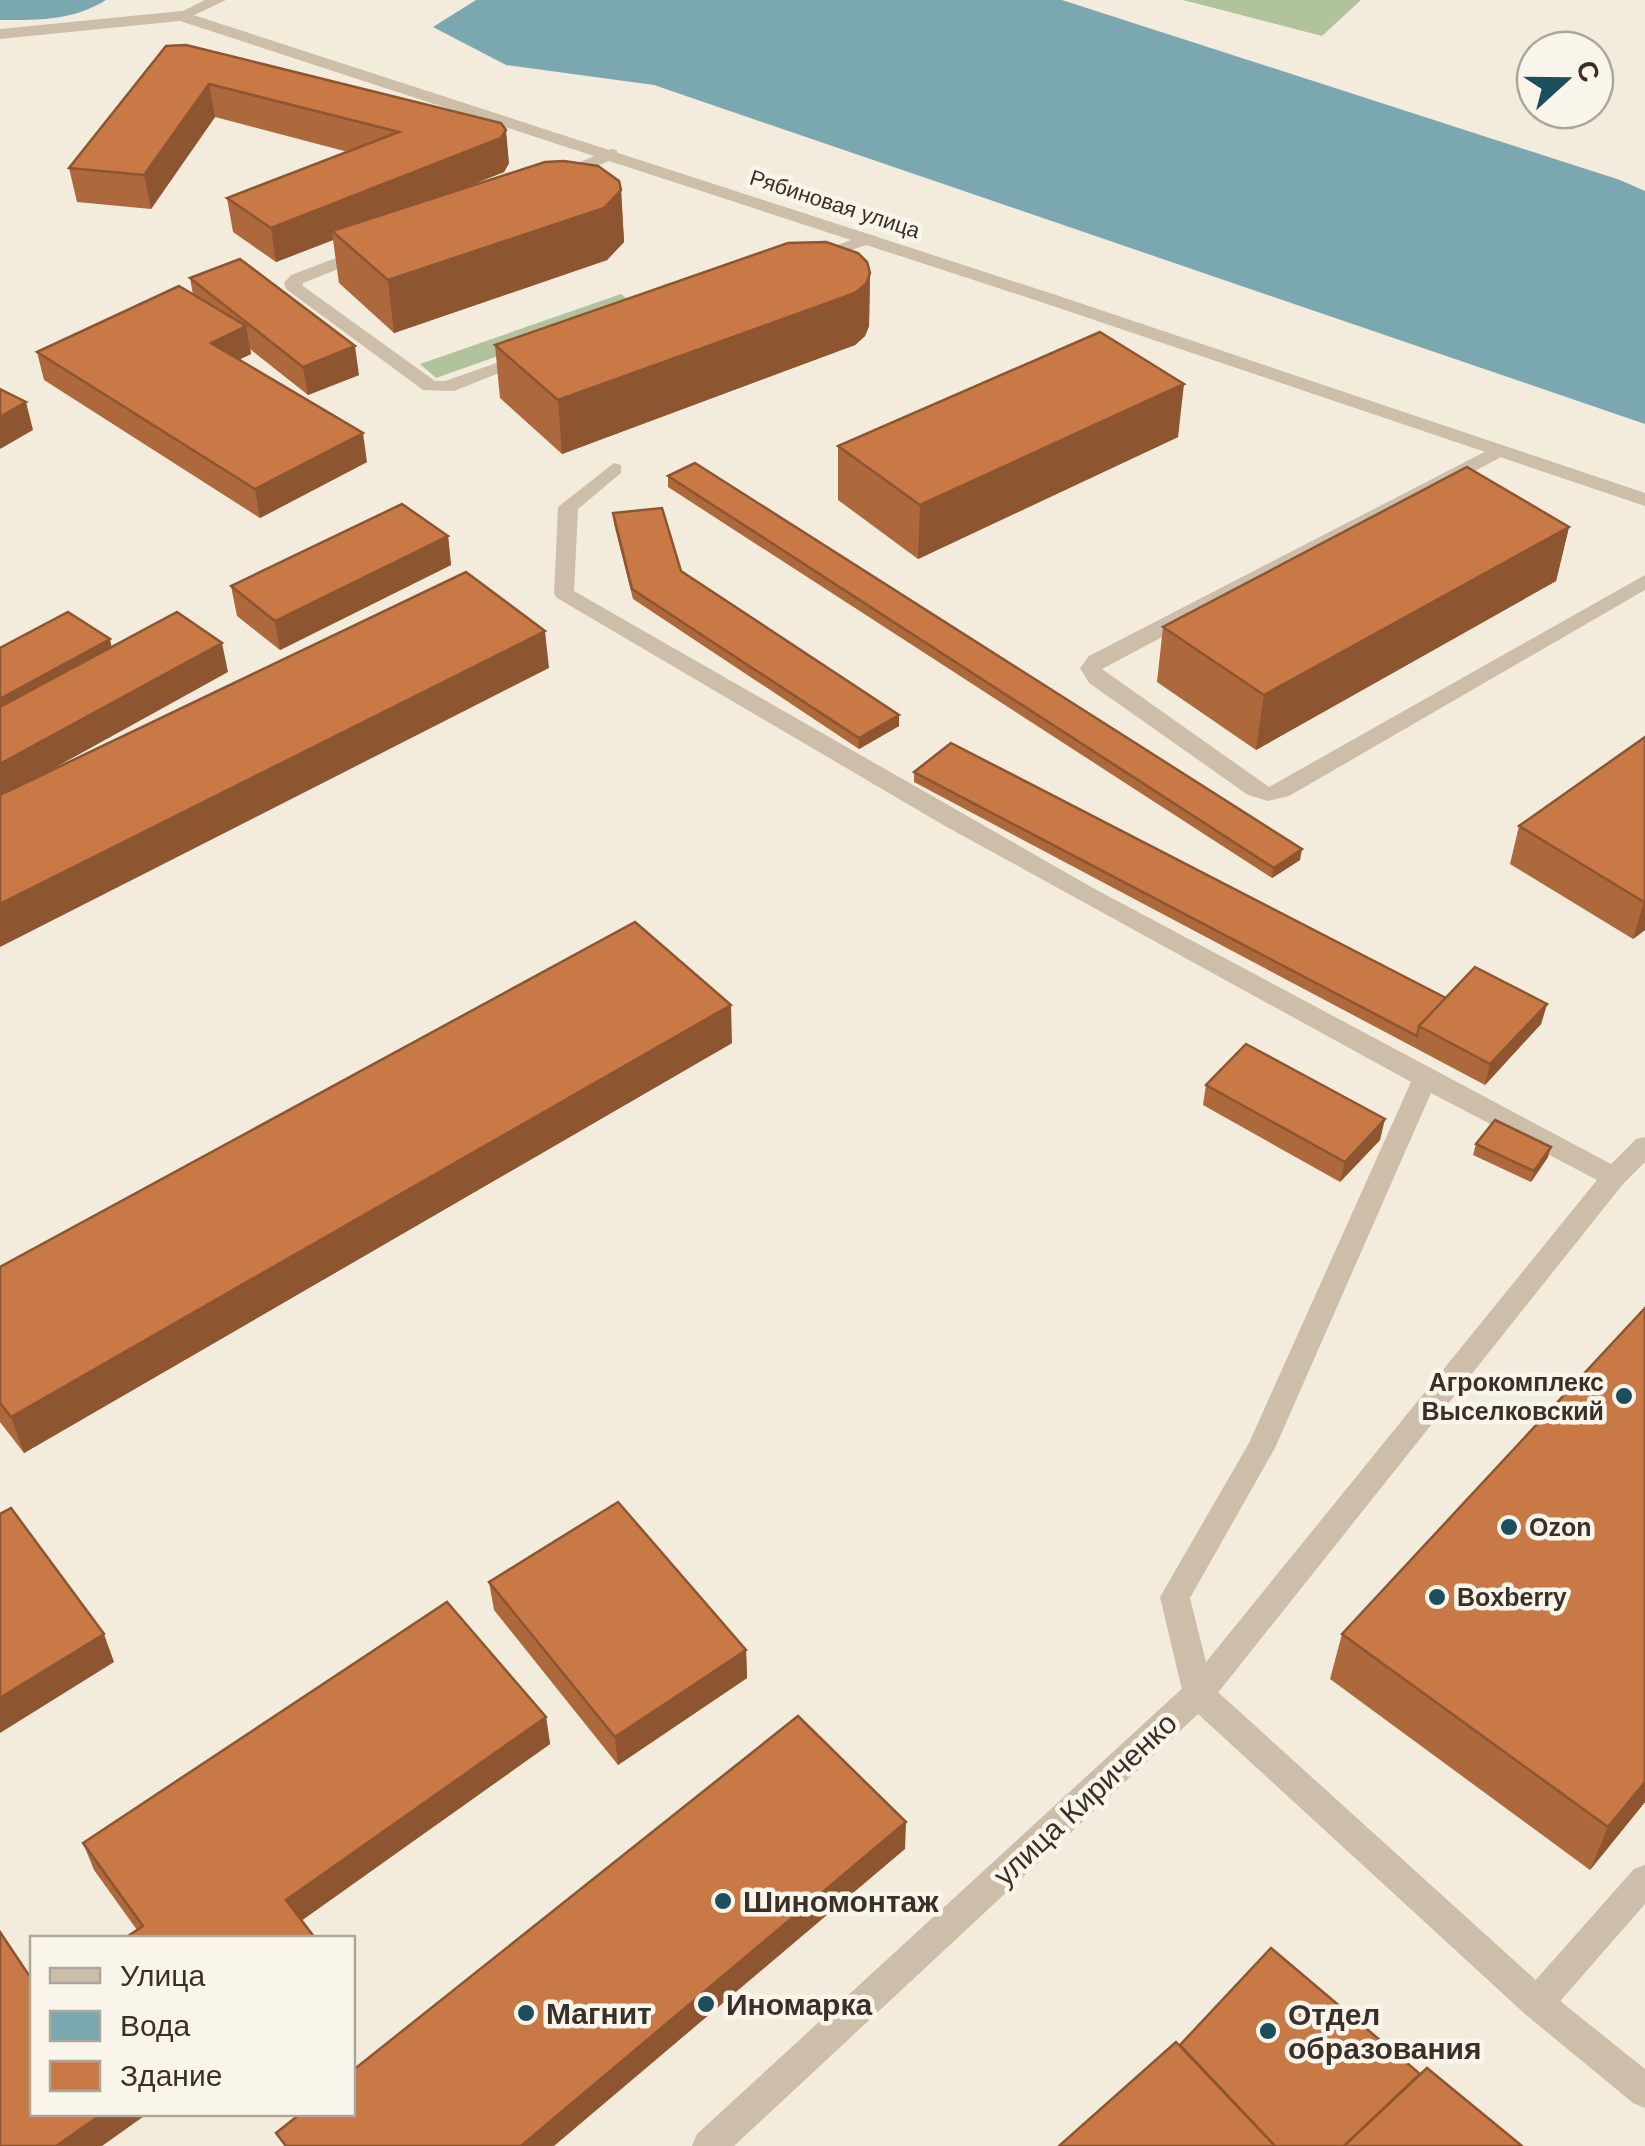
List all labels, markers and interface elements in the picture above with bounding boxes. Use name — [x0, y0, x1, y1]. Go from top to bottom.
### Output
north arrow — [1515, 30, 1615, 130]
text: С — [1570, 56, 1606, 86]
street label: Рябиновая улица — [747, 165, 924, 244]
place label: Агрокомплекс Выселковский — [1422, 1368, 1604, 1425]
marker: Агрокомплекс Выселковский — [1613, 1385, 1635, 1407]
place label: Ozon — [1529, 1513, 1592, 1541]
marker: Ozon — [1498, 1516, 1520, 1538]
place label: Boxberry — [1457, 1583, 1567, 1611]
marker: Boxberry — [1426, 1586, 1448, 1608]
street label: улица Кириченко — [987, 1706, 1183, 1892]
place label: Шиномонтаж — [743, 1885, 939, 1918]
marker: Шиномонтаж — [712, 1890, 734, 1912]
legend — [30, 1936, 355, 2116]
text: Улица — [120, 1959, 205, 1992]
place label: Иномарка — [726, 1988, 872, 2021]
marker: Иномарка — [695, 1993, 717, 2015]
place label: Магнит — [546, 1997, 652, 2030]
place label: Отдел образования — [1288, 1998, 1482, 2065]
marker: Магнит — [515, 2002, 537, 2024]
text: Вода — [120, 2009, 191, 2042]
marker: Отдел образования — [1257, 2020, 1279, 2042]
text: Здание — [120, 2059, 222, 2092]

